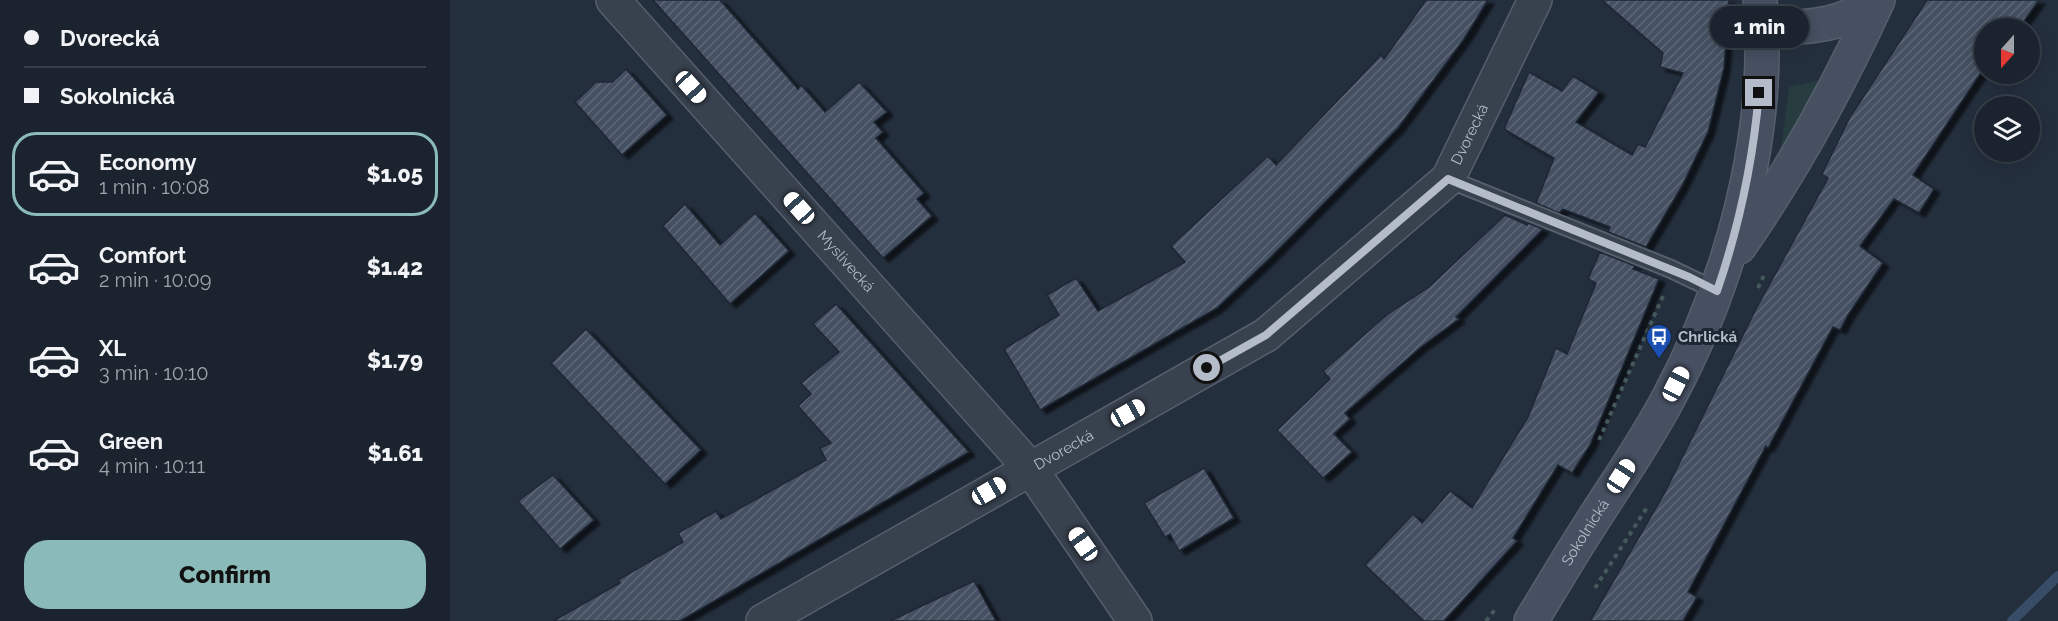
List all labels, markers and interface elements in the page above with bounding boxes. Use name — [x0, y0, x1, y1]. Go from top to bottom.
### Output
callout: 1 min — [1710, 6, 1808, 48]
text: 1 min — [1734, 15, 1785, 39]
north arrow — [1974, 18, 2040, 84]
map controls — [1974, 18, 2040, 162]
text: Dvorecká — [60, 25, 160, 51]
car — [672, 68, 710, 106]
route end — [1745, 79, 1772, 106]
text: Sokolnická — [60, 83, 175, 109]
button: layers — [1974, 96, 2040, 162]
street label: Dvorecká — [1447, 101, 1492, 168]
icon: car — [27, 147, 81, 201]
text: Economy — [99, 149, 197, 175]
text: $1.05 — [366, 161, 423, 187]
text: 1 min · 10:08 — [99, 175, 210, 199]
car — [780, 189, 818, 227]
street label: Myslivecká — [814, 227, 878, 296]
icon: car — [27, 240, 81, 294]
text: Comfort — [99, 242, 186, 268]
text: $1.42 — [367, 254, 423, 280]
text: 2 min · 10:09 — [99, 268, 211, 292]
bus stop icon: Chrlická — [1644, 322, 1674, 360]
place label: Chrlická — [1678, 328, 1737, 346]
icon: car — [27, 333, 81, 387]
text: XL — [99, 335, 126, 361]
text: $1.79 — [367, 347, 423, 373]
route start — [1193, 354, 1220, 381]
text: 3 min · 10:10 — [99, 361, 209, 385]
car — [1660, 364, 1692, 404]
car — [1108, 396, 1148, 430]
icon: car — [27, 426, 81, 480]
street label: Dvorecká — [1031, 426, 1097, 474]
text: Green — [99, 428, 163, 454]
text: $1.61 — [367, 440, 423, 466]
text: 4 min · 10:11 — [99, 454, 205, 478]
car — [1604, 456, 1638, 496]
car — [969, 474, 1009, 508]
street label: Sokolnická — [1558, 496, 1613, 569]
car — [1065, 524, 1101, 564]
button: Confirm — [24, 540, 426, 609]

